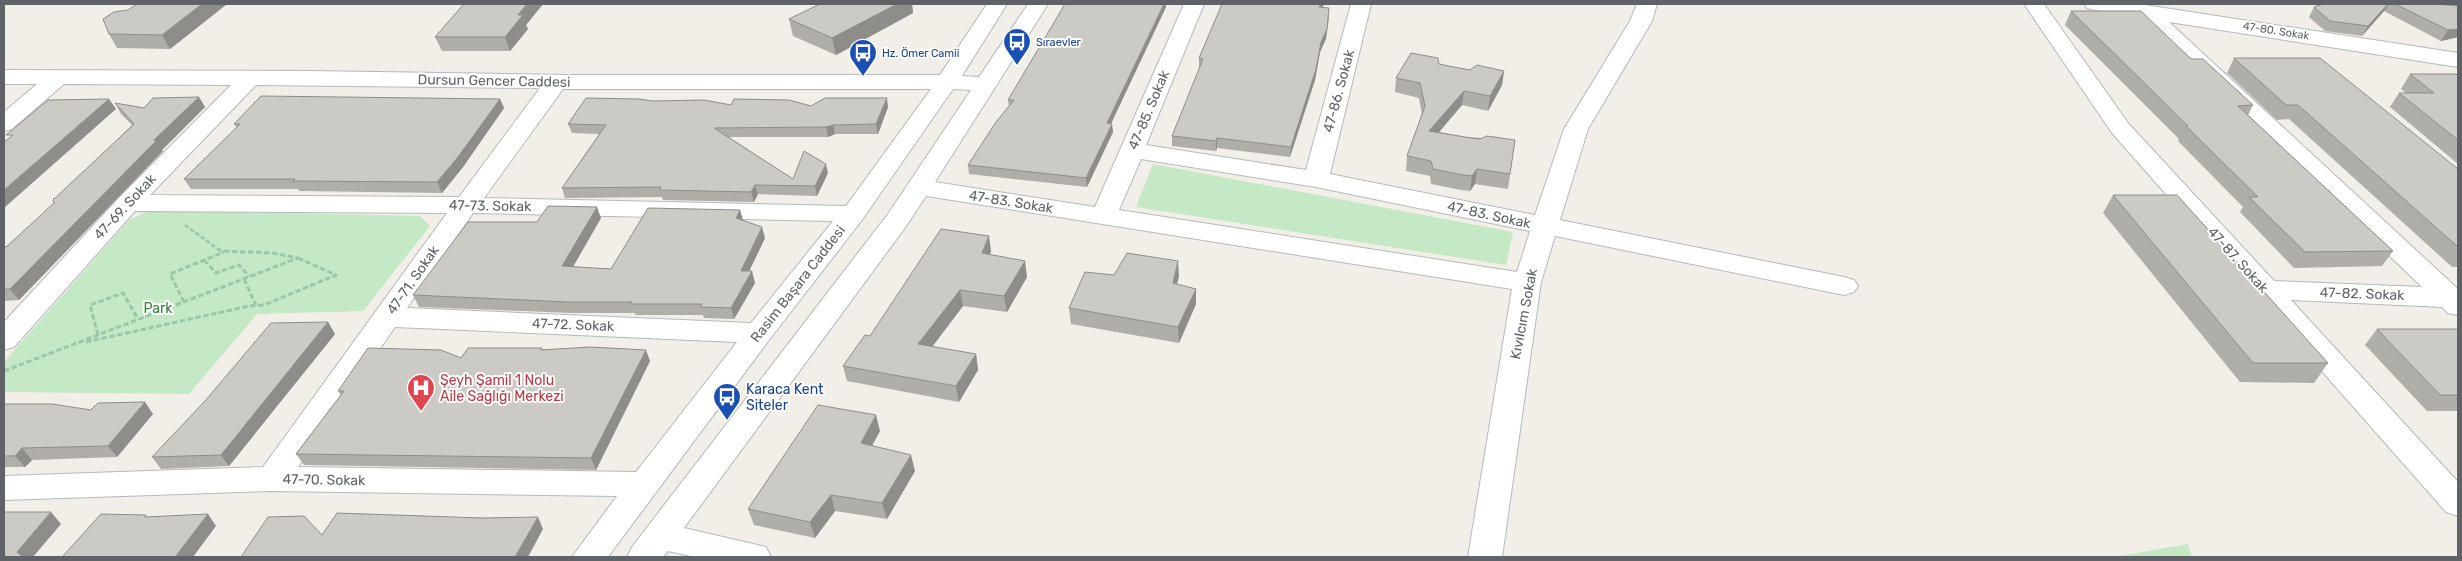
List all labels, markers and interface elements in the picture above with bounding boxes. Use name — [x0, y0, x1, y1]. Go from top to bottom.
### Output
street label: 47-80. Sokak — [2242, 19, 2310, 43]
bus stop icon: Sıraevler — [1002, 27, 1032, 66]
place label: Sıraevler — [1036, 36, 1082, 49]
bus stop icon: Hz. Ömer Camii — [848, 38, 878, 77]
place label: Hz. Ömer Camii — [882, 47, 959, 60]
street label: 47-86. Sokak — [1320, 47, 1358, 134]
street label: 47-85. Sokak — [1125, 67, 1174, 152]
street label: Dursun Gencer Caddesi — [417, 71, 571, 91]
street label: 47-69. Sokak — [90, 170, 160, 243]
street label: 47-83. Sokak — [968, 187, 1055, 217]
street label: 47-73. Sokak — [449, 197, 532, 215]
street label: 47-83. Sokak — [1446, 198, 1533, 232]
street label: Rasim Başara Caddesi — [747, 222, 849, 346]
street label: 47-87. Sokak — [2204, 224, 2273, 297]
street label: 47-71. Sokak — [383, 242, 443, 318]
street label: Kıvılcım Sokak — [1507, 266, 1541, 361]
street label: 47-82. Sokak — [2319, 284, 2405, 304]
park label: Park — [143, 300, 173, 317]
street label: 47-72. Sokak — [532, 315, 615, 335]
place label: Şeyh Şamil 1 Nolu Aile Sağlığı Merkezi — [440, 372, 564, 405]
hospital icon: Şeyh Şamil 1 Nolu Aile Sağlığı Merkezi — [406, 373, 436, 412]
place label: Karaca Kent Siteler — [746, 381, 824, 414]
bus stop icon: Karaca Kent Siteler — [712, 382, 742, 421]
street label: 47-70. Sokak — [283, 471, 366, 489]

